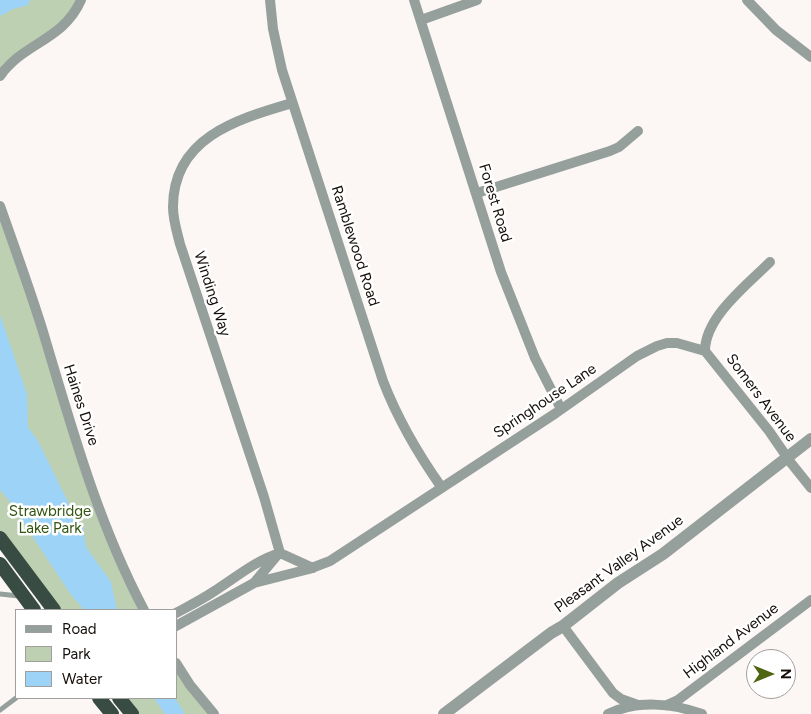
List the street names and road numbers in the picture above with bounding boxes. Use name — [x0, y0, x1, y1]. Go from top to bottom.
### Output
street label: Forest Road — [475, 162, 515, 244]
street label: Ramblewood Road — [327, 183, 383, 309]
street label: Winding Way — [190, 249, 234, 339]
street label: Somers Avenue — [722, 351, 800, 445]
street label: Springhouse Lane — [490, 360, 600, 442]
street label: Haines Drive — [59, 362, 103, 448]
street label: Pleasant Valley Avenue — [551, 511, 687, 617]
street label: Highland Avenue — [680, 599, 782, 683]

